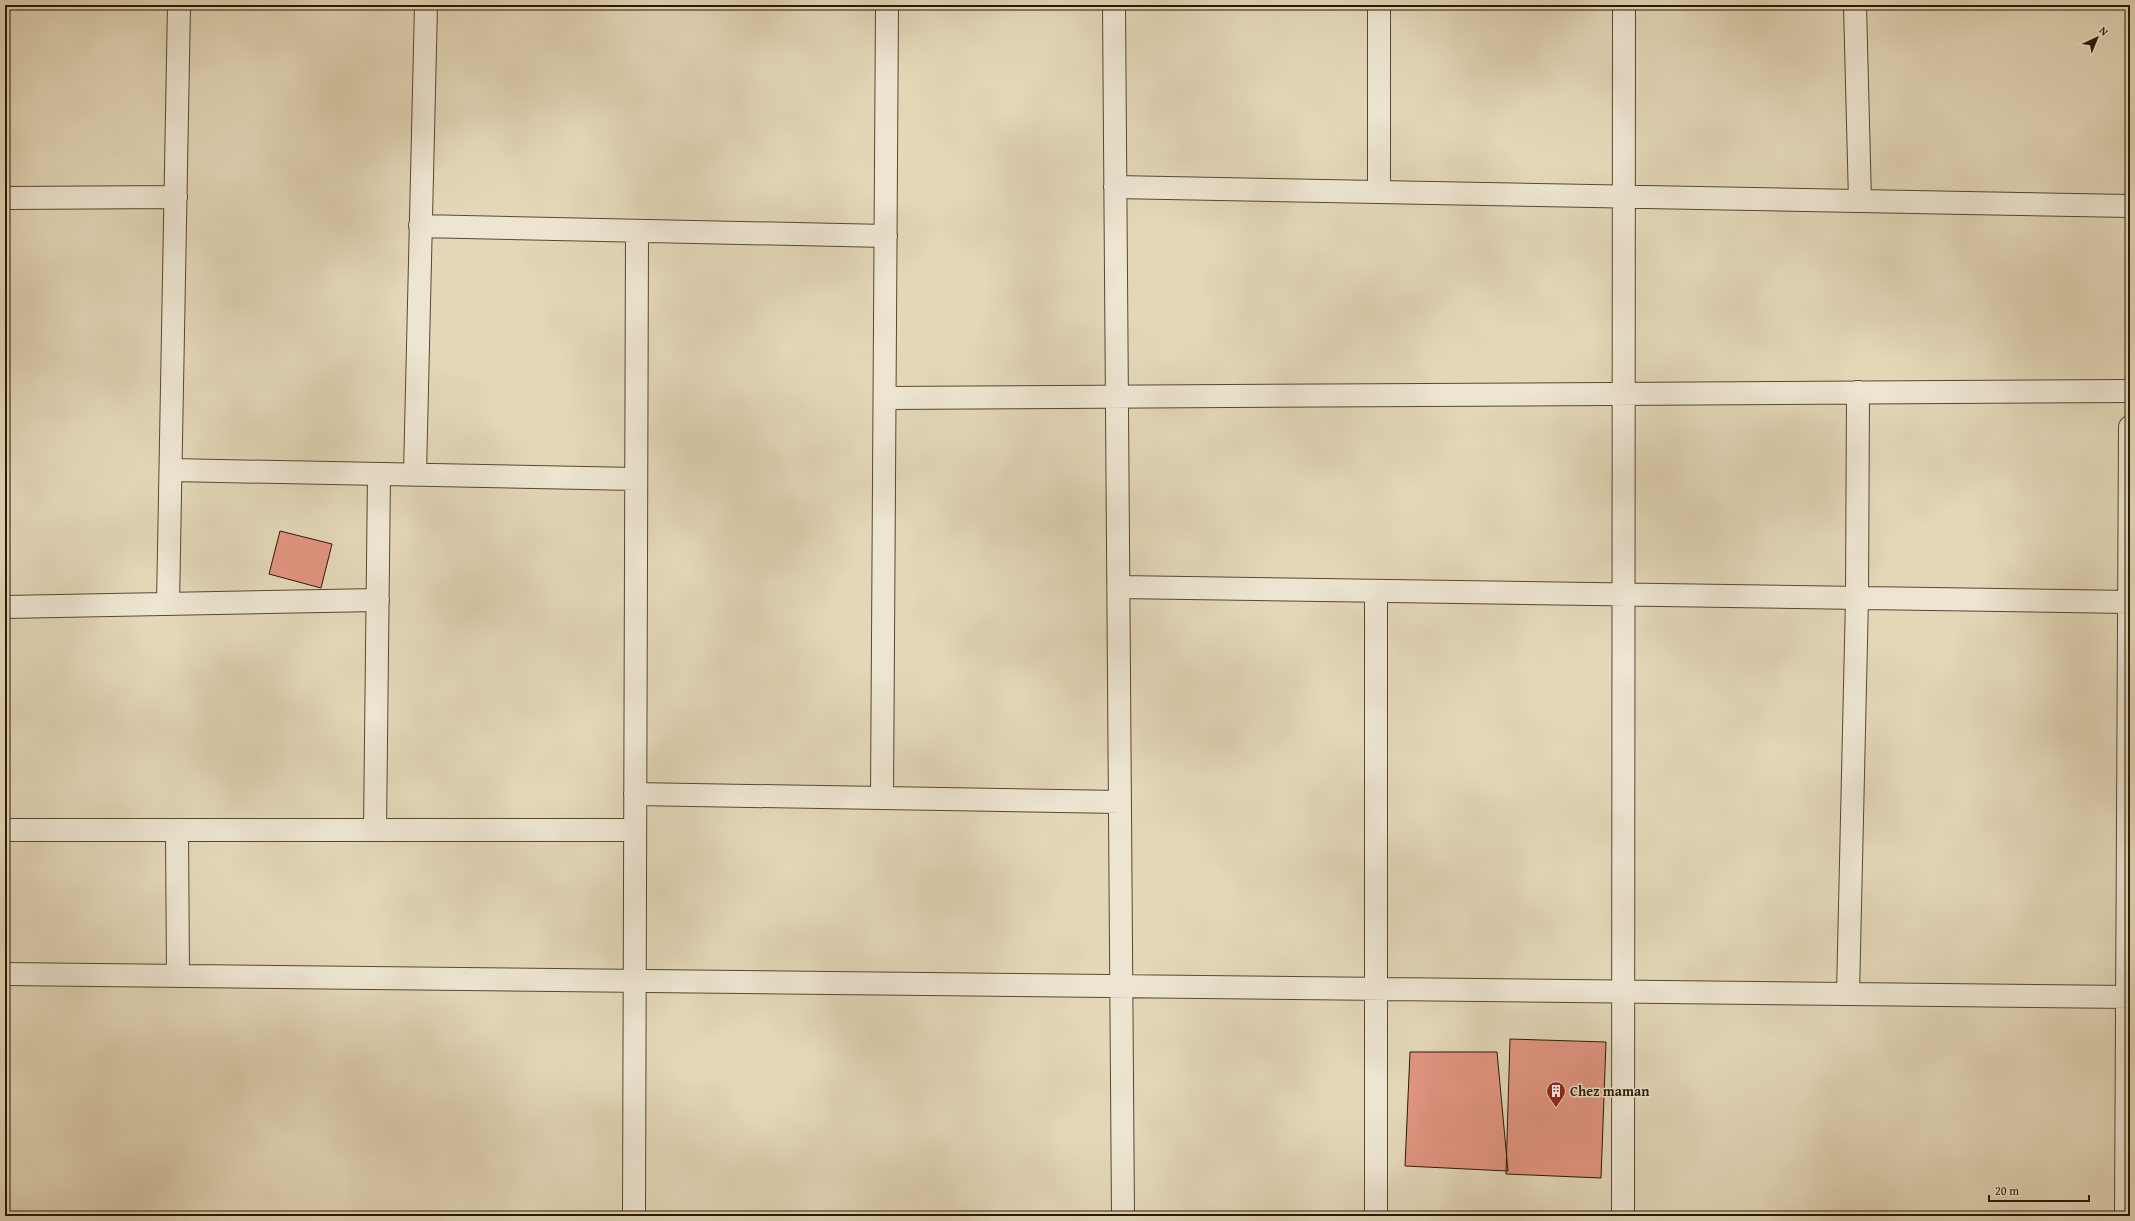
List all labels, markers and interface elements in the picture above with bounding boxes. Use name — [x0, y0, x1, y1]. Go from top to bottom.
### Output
north arrow — [2077, 18, 2117, 58]
text: N — [2096, 22, 2113, 40]
building icon: Chez maman — [1545, 1080, 1567, 1108]
place label: Chez maman — [1570, 1081, 1650, 1101]
scale bar — [1989, 1177, 2089, 1203]
text: 20 m — [1995, 1182, 2019, 1199]

